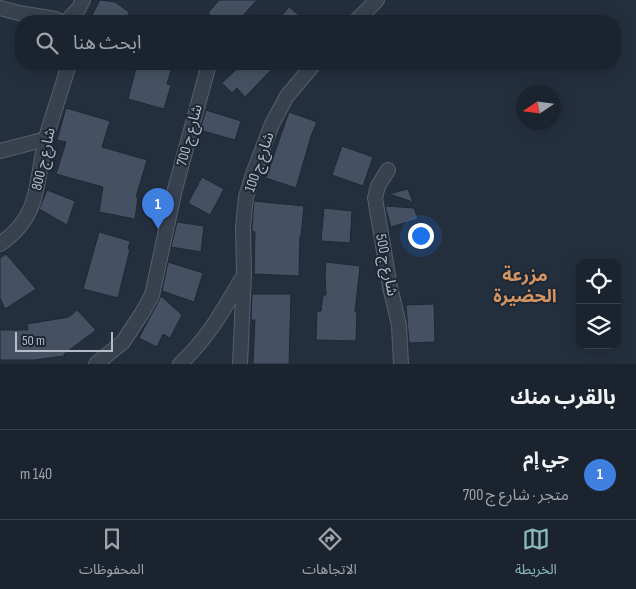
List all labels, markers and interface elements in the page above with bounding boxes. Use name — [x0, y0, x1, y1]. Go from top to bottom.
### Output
search box — [15, 15, 621, 70]
icon: search — [33, 29, 61, 57]
text: ابحث هنا — [73, 32, 141, 55]
north arrow — [516, 85, 561, 130]
street label: شارع ج 700 — [172, 102, 209, 169]
street label: شارع ج 800 — [27, 126, 62, 193]
street label: شارع ج 100 — [240, 129, 281, 195]
pin: 1 — [142, 188, 174, 229]
your location — [408, 223, 434, 249]
street label: شارع ج 500 — [369, 232, 402, 298]
map controls — [576, 259, 621, 349]
button: locate — [576, 259, 621, 304]
district label: مزرعة الحضيرة — [493, 265, 557, 307]
button: layers — [576, 304, 621, 349]
scale bar — [15, 329, 112, 352]
text: 50 m — [22, 332, 45, 349]
text: بالقرب منك — [510, 385, 616, 410]
text: جي إم — [523, 447, 569, 470]
text: 140 m — [20, 465, 52, 484]
text: 1 — [597, 465, 603, 484]
text: متجر · شارع ج 700 — [463, 486, 569, 505]
tab: المحفوظات — [79, 525, 144, 584]
tab: الاتجاهات — [302, 525, 357, 584]
tab: الخريطة — [515, 525, 557, 584]

